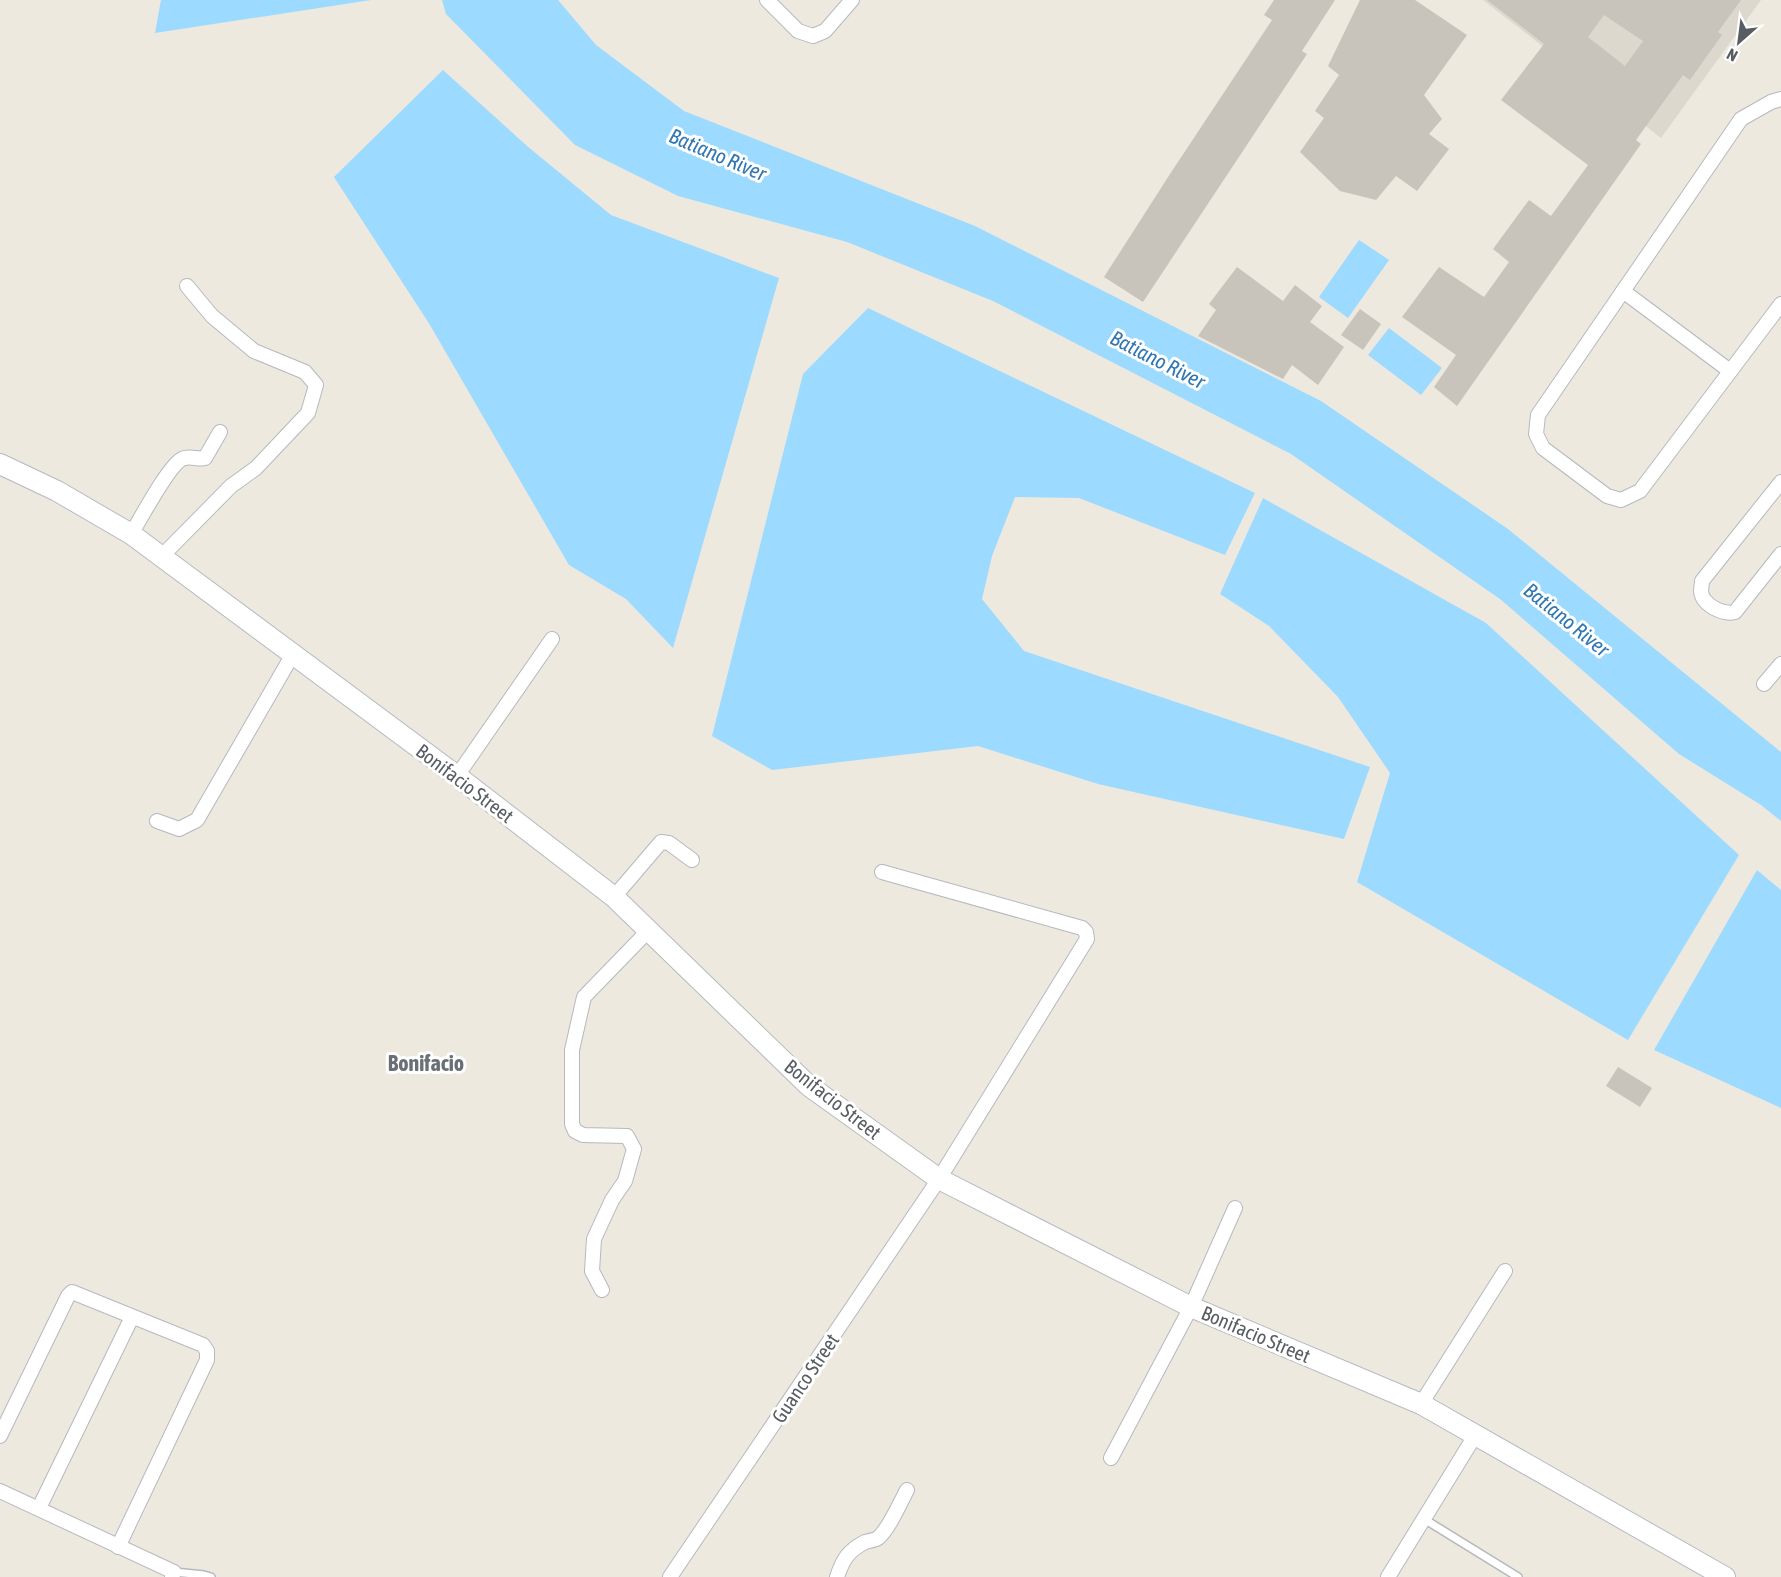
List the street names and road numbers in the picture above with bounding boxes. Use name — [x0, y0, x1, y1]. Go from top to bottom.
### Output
street label: Bonifacio Street — [412, 739, 518, 827]
street label: Bonifacio Street — [780, 1054, 886, 1144]
street label: Bonifacio Street — [1198, 1301, 1314, 1367]
street label: Guanco Street — [767, 1329, 843, 1427]

